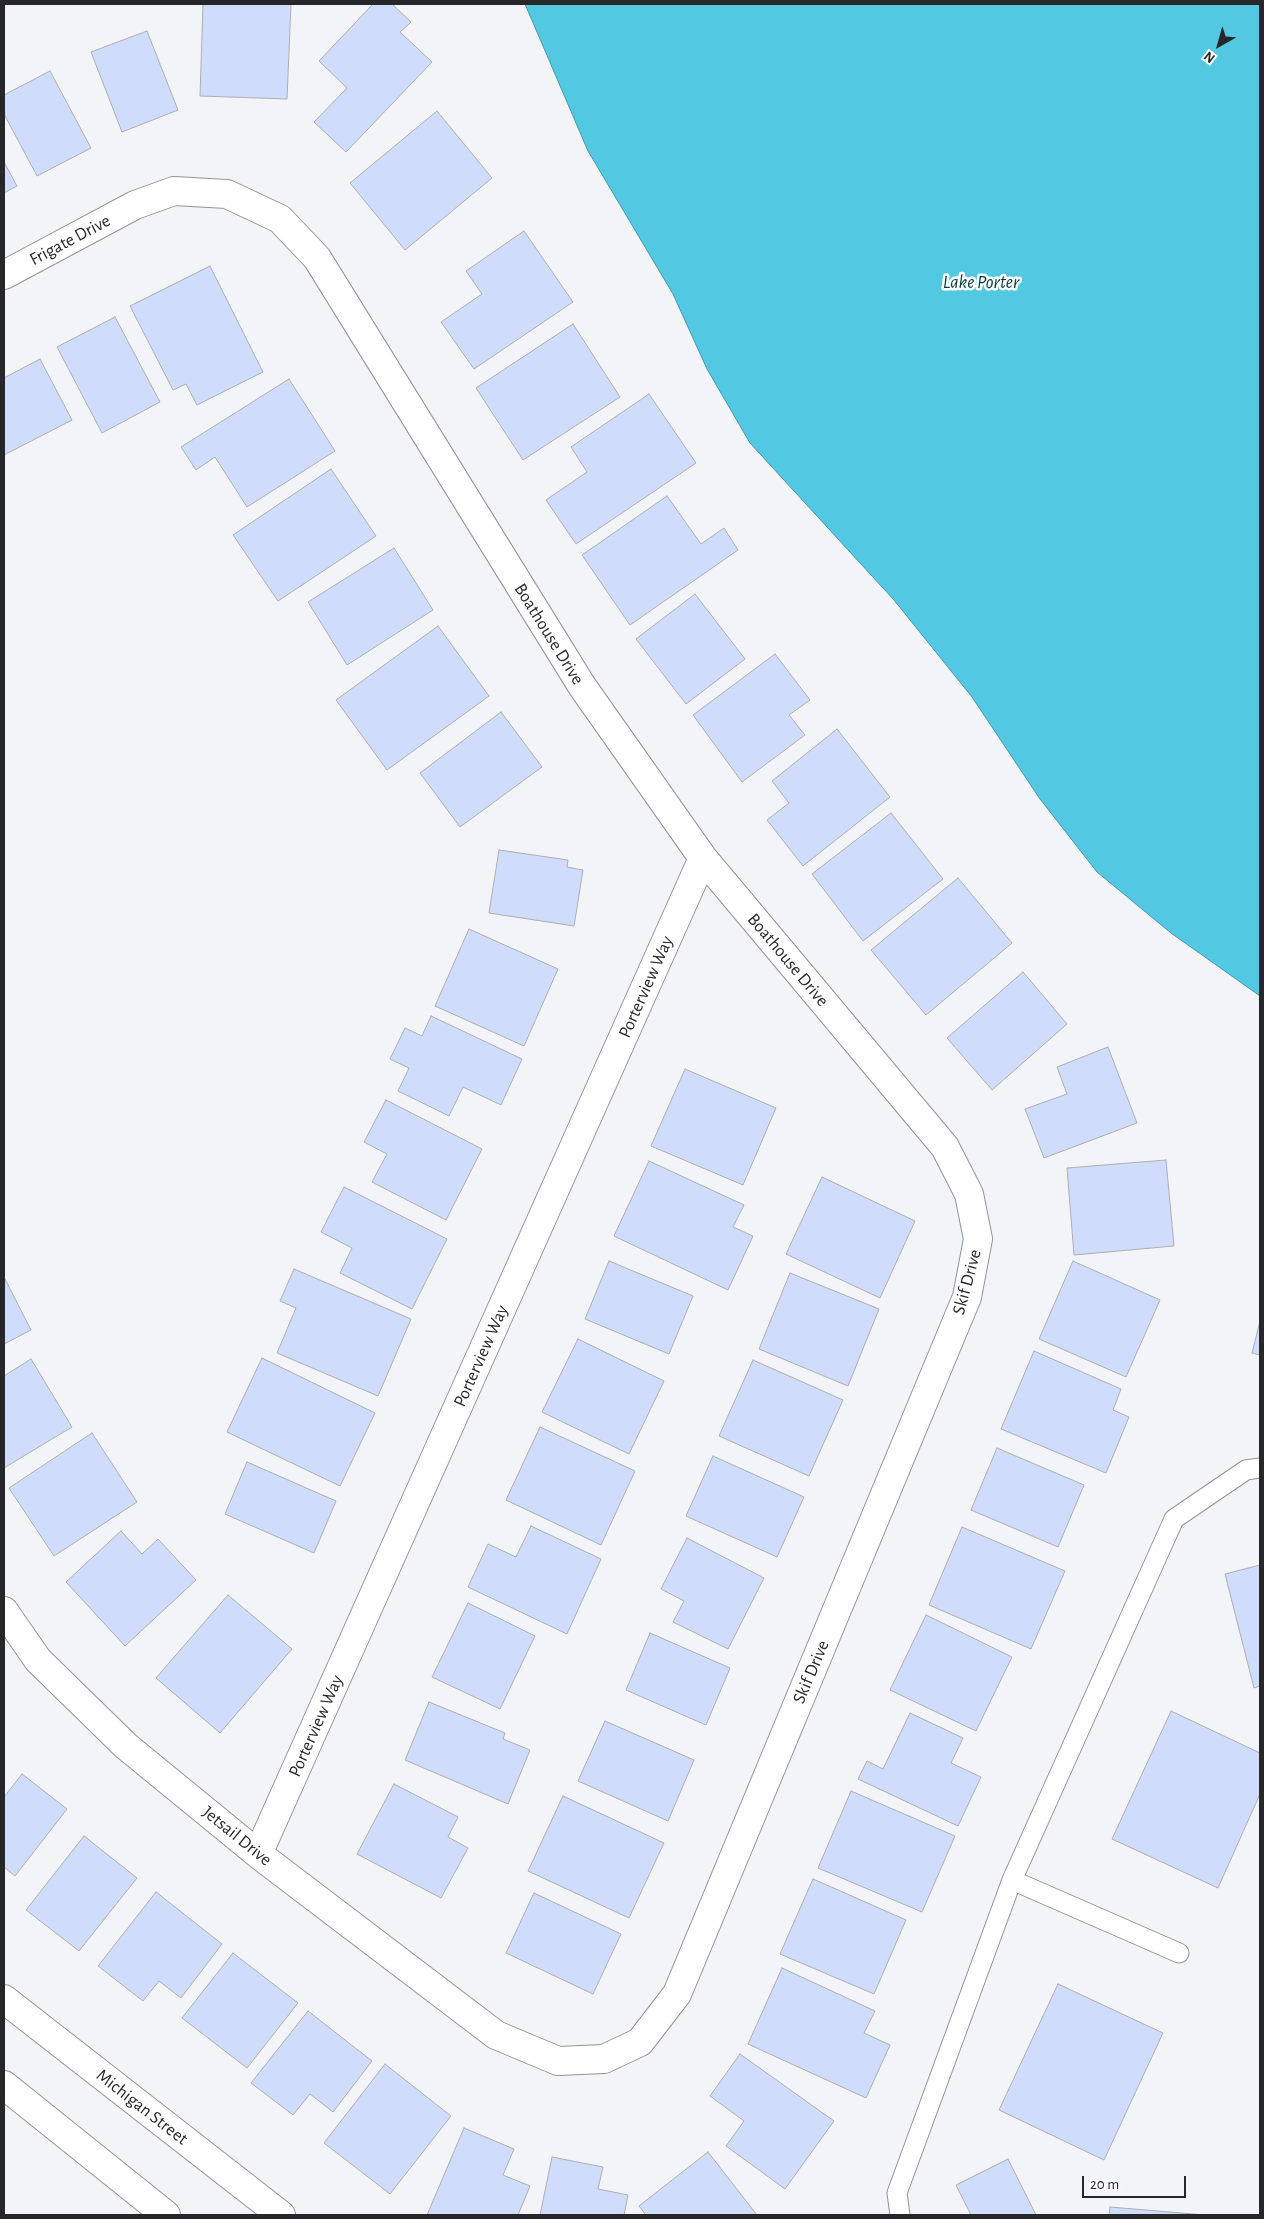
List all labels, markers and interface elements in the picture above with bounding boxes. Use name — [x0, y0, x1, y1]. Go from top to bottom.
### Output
north arrow — [1194, 20, 1244, 70]
text: N — [1202, 48, 1218, 65]
street label: Frigate Drive — [26, 210, 114, 270]
water label: Lake Porter — [943, 271, 1019, 293]
street label: Boathouse Drive — [509, 579, 589, 689]
street label: Boathouse Drive — [743, 909, 833, 1011]
street label: Porterview Way — [614, 933, 678, 1041]
street label: Skif Drive — [948, 1247, 986, 1317]
street label: Porterview Way — [449, 1302, 513, 1410]
street label: Skif Drive — [788, 1637, 834, 1707]
street label: Porterview Way — [284, 1672, 348, 1780]
street label: Jetsail Drive — [198, 1801, 276, 1871]
street label: Michigan Street — [92, 2064, 192, 2150]
scale bar — [1084, 2166, 1188, 2198]
text: 20 m — [1090, 2177, 1119, 2192]

